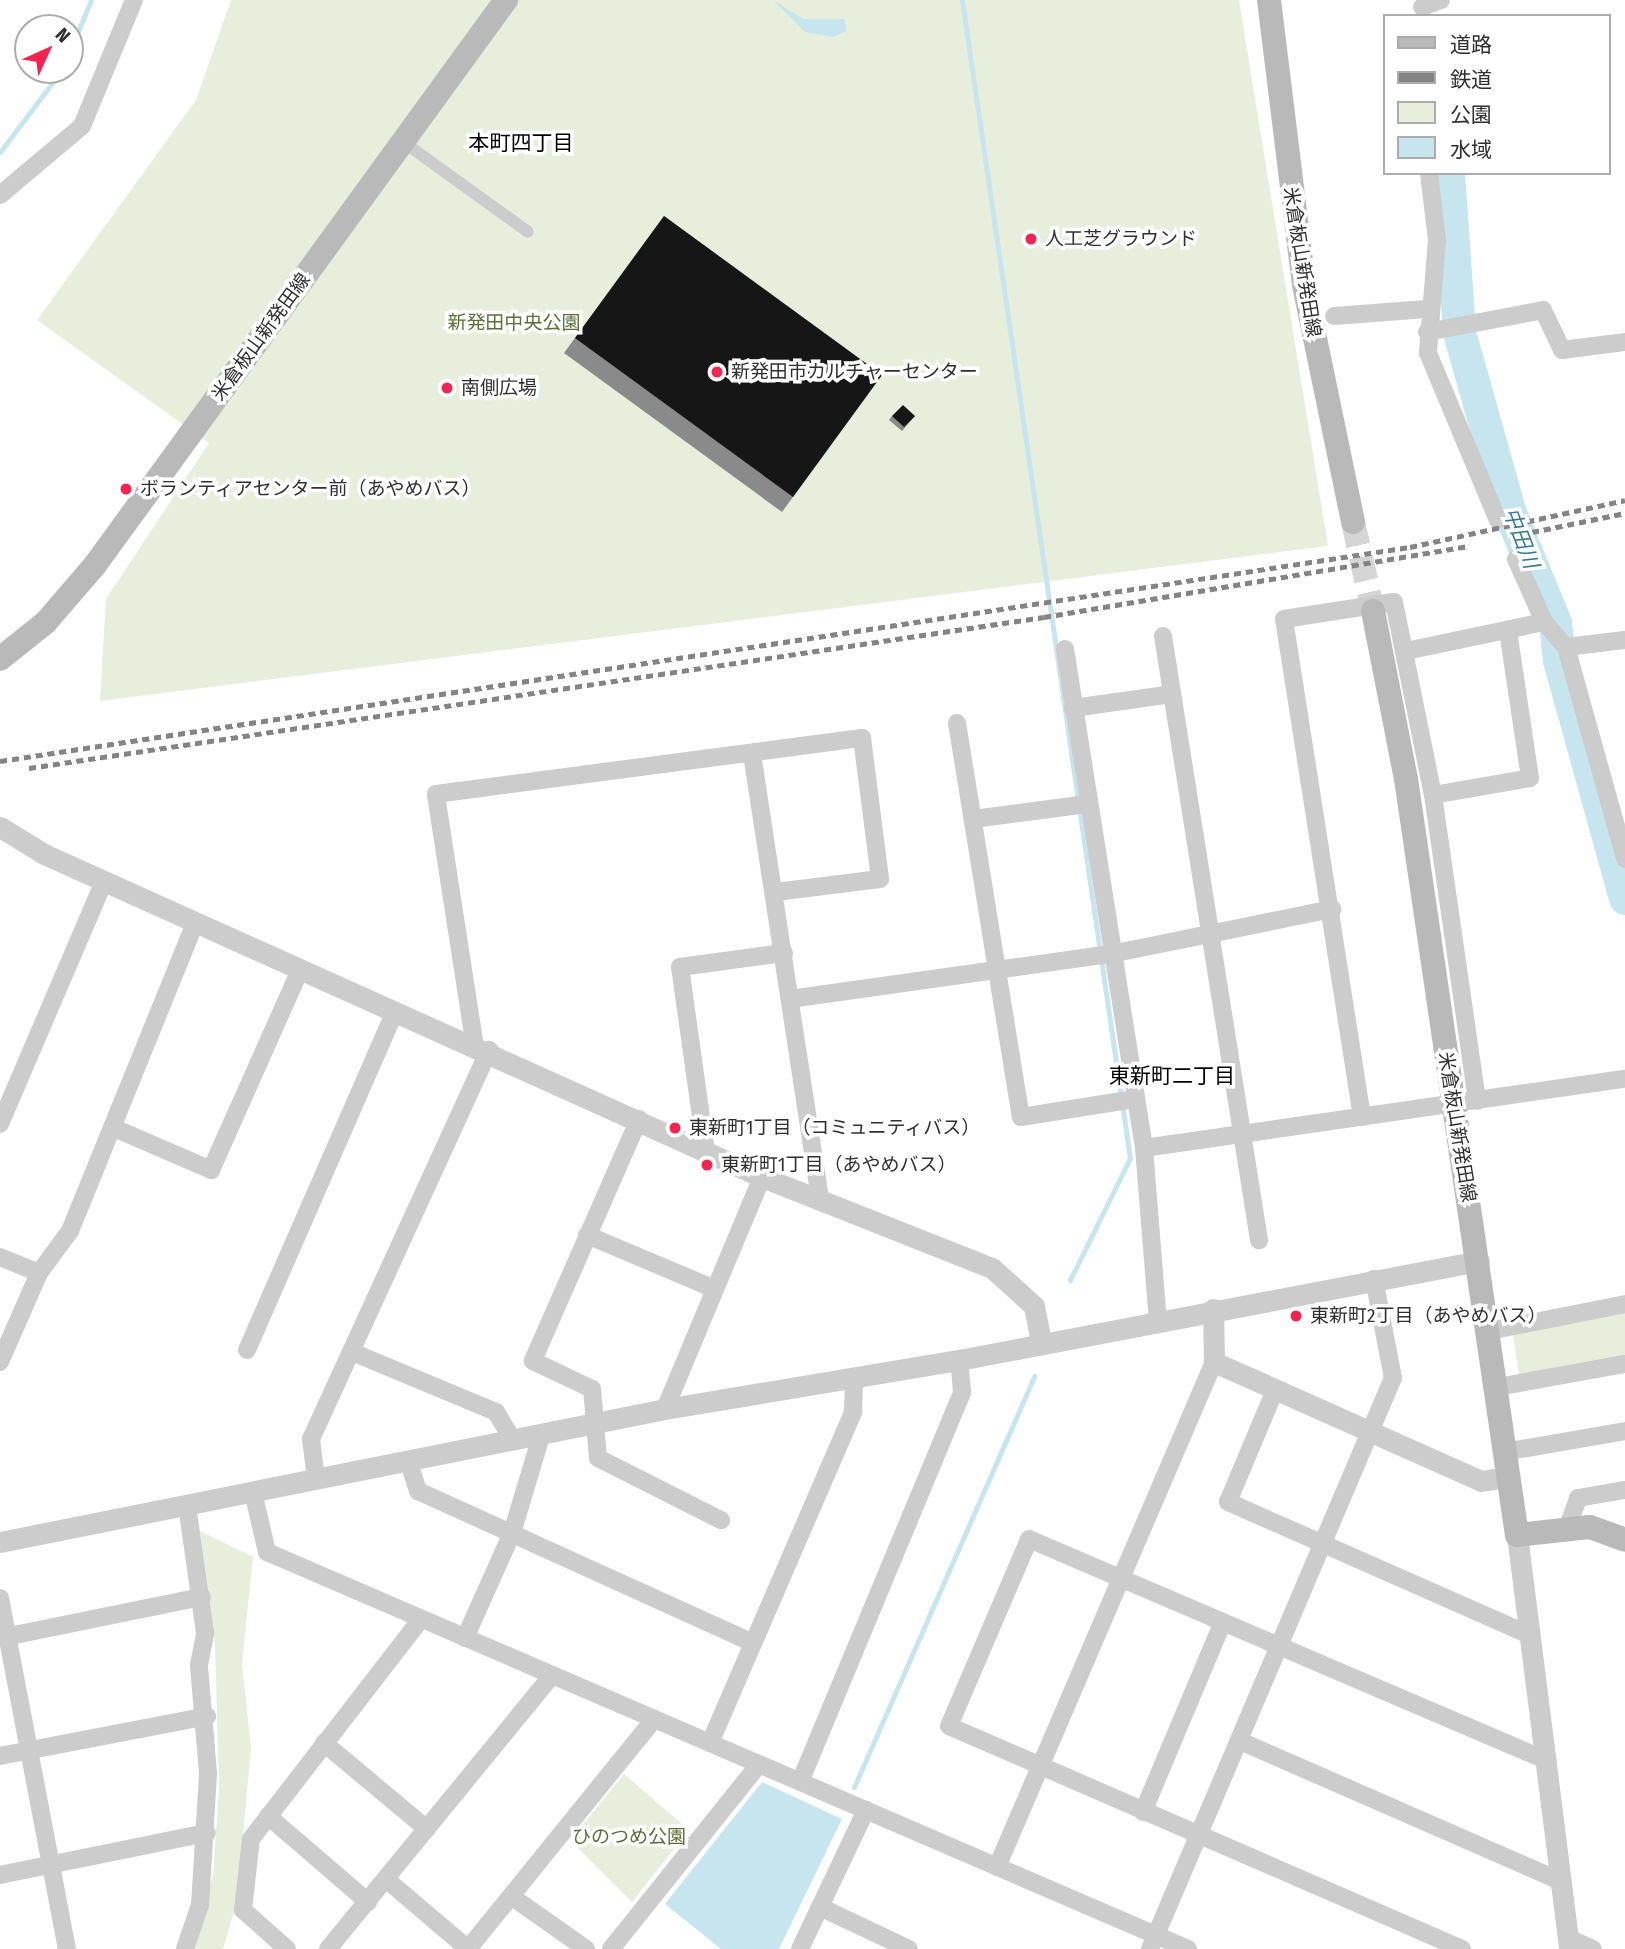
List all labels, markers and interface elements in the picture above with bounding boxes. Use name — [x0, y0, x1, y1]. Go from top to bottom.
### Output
north arrow — [14, 14, 84, 84]
legend — [1384, 14, 1611, 175]
text: N — [51, 23, 75, 47]
text: 道路 — [1450, 32, 1492, 58]
text: 鉄道 — [1450, 67, 1492, 93]
text: 公園 — [1450, 102, 1492, 128]
district label: 本町四丁目 — [469, 130, 573, 156]
text: 水域 — [1450, 137, 1492, 163]
street label: 米倉板山新発田線 — [1279, 185, 1325, 339]
place label: 人工芝グラウンド — [1045, 228, 1197, 250]
marker: 人工芝グラウンド — [1023, 231, 1039, 247]
street label: 米倉板山新発田線 — [207, 269, 315, 405]
park label: 新発田中央公園 — [448, 312, 580, 334]
place label: 新発田市カルチャーセンター — [731, 361, 978, 383]
marker: 新発田市カルチャーセンター — [709, 364, 725, 380]
place label: 南側広場 — [461, 377, 537, 399]
marker: 南側広場 — [439, 380, 455, 396]
place label: ボランティアセンター前（あやめバス） — [140, 478, 482, 500]
marker: ボランティアセンター前（あやめバス） — [118, 481, 134, 497]
water label: 中田川 — [1498, 504, 1544, 572]
street label: 米倉板山新発田線 — [1434, 1050, 1480, 1204]
district label: 東新町二丁目 — [1109, 1063, 1235, 1089]
place label: 東新町1丁目（コミュニティバス） — [689, 1117, 981, 1139]
marker: 東新町1丁目（コミュニティバス） — [667, 1120, 683, 1136]
place label: 東新町1丁目（あやめバス） — [721, 1154, 956, 1176]
marker: 東新町1丁目（あやめバス） — [699, 1157, 715, 1173]
place label: 東新町2丁目（あやめバス） — [1310, 1305, 1546, 1327]
marker: 東新町2丁目（あやめバス） — [1288, 1308, 1304, 1324]
park label: ひのつめ公園 — [572, 1826, 686, 1848]

